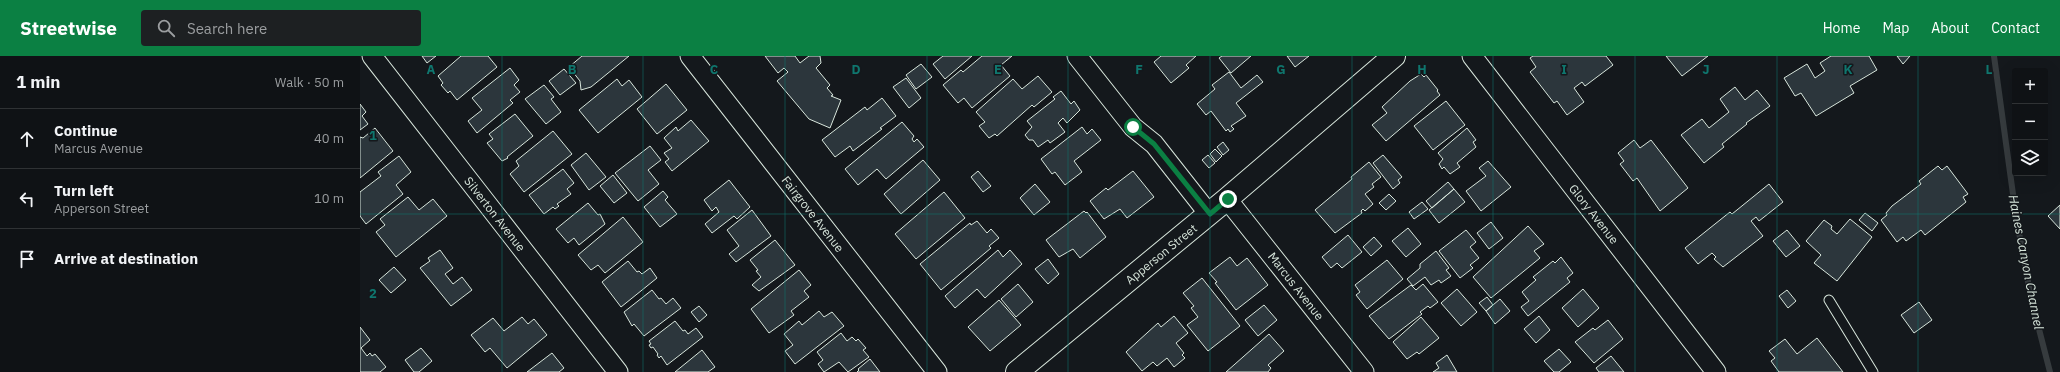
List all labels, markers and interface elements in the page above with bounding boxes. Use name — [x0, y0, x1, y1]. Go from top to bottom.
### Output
search box — [141, 10, 421, 46]
text: Streetwise — [20, 16, 117, 40]
icon: search — [155, 17, 177, 39]
text: Search here — [187, 19, 267, 38]
text: Home — [1823, 19, 1860, 37]
text: Map — [1882, 19, 1909, 37]
text: About — [1931, 19, 1969, 37]
text: Contact — [1991, 19, 2040, 37]
text: A — [427, 61, 436, 78]
text: B — [568, 61, 577, 78]
text: C — [710, 61, 719, 78]
text: D — [851, 61, 861, 78]
text: E — [994, 61, 1002, 78]
text: F — [1135, 61, 1143, 78]
text: G — [1276, 61, 1286, 78]
text: H — [1417, 61, 1427, 78]
text: I — [1561, 61, 1567, 78]
text: J — [1702, 61, 1710, 78]
text: K — [1843, 61, 1853, 78]
text: L — [1986, 61, 1993, 78]
map controls — [2012, 68, 2048, 176]
button: + — [2012, 68, 2048, 104]
text: 1 min — [16, 71, 60, 93]
text: Walk · 50 m — [275, 74, 344, 91]
button: − — [2012, 104, 2048, 140]
route start — [1124, 118, 1142, 136]
text: Continue — [54, 121, 118, 140]
text: 1 — [369, 127, 377, 144]
icon: ahead — [16, 128, 38, 150]
text: 40 m — [314, 130, 344, 147]
text: Marcus Avenue — [54, 140, 143, 157]
button: layers — [2012, 140, 2048, 176]
street label: Fairgrove Avenue — [779, 173, 848, 255]
street label: Silverton Avenue — [461, 174, 529, 255]
text: Turn left — [54, 181, 114, 200]
street label: Glory Avenue — [1566, 181, 1622, 247]
icon: left — [16, 188, 38, 210]
text: 10 m — [314, 190, 344, 207]
route end — [1219, 190, 1237, 208]
water label: Haines Canyon Channel — [2005, 193, 2048, 331]
text: Apperson Street — [54, 200, 149, 217]
street label: Apperson Street — [1122, 221, 1200, 287]
icon: arrive — [16, 248, 38, 270]
text: Arrive at destination — [54, 249, 198, 268]
street label: Marcus Avenue — [1265, 249, 1327, 323]
text: 2 — [369, 285, 377, 302]

